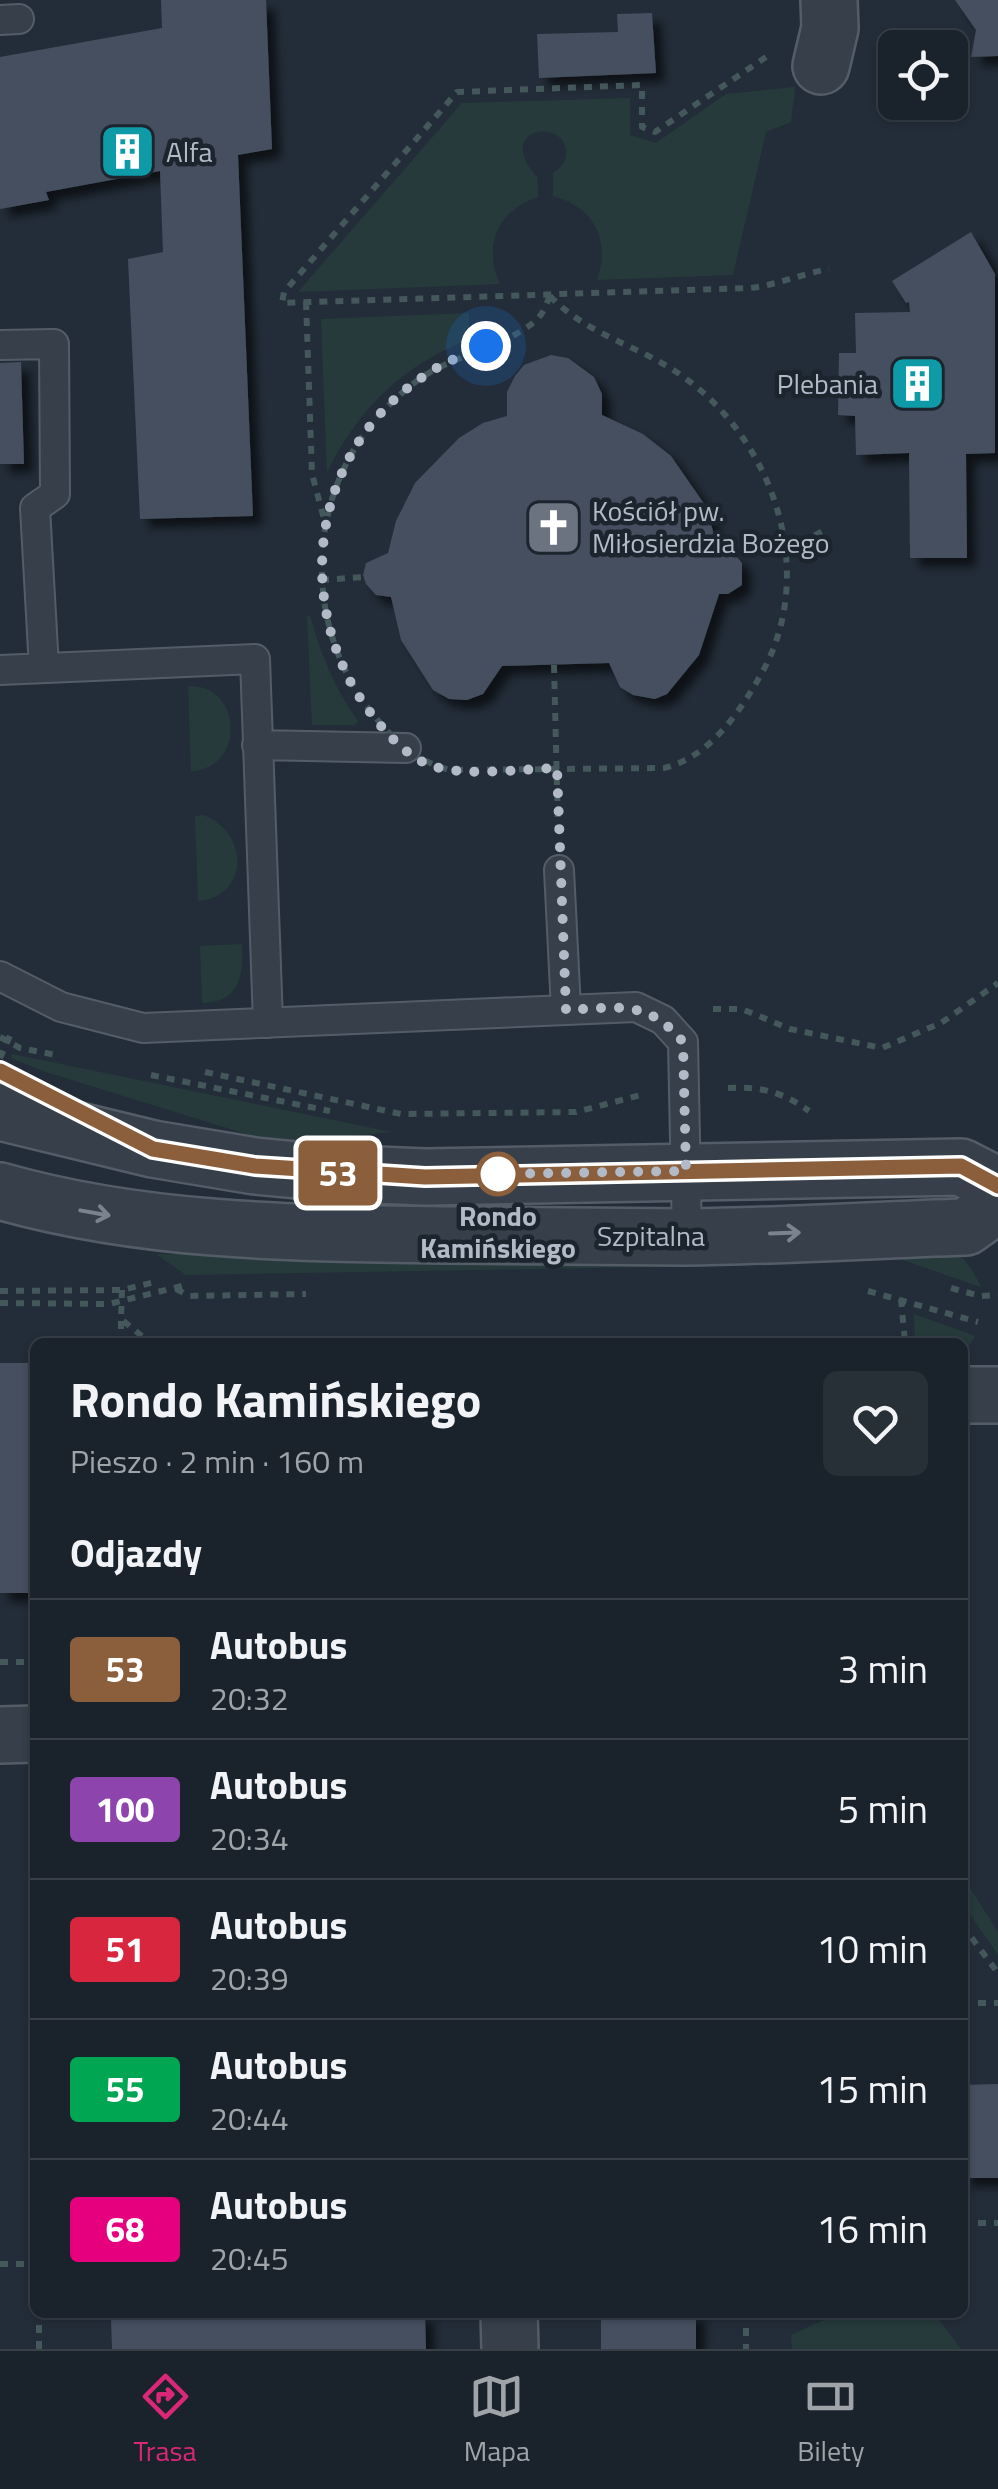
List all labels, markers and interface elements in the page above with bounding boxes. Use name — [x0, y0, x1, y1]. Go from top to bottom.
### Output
map controls — [878, 30, 968, 120]
button: locate — [878, 30, 968, 120]
building icon: Alfa — [97, 122, 157, 182]
place label: Alfa — [166, 130, 212, 173]
your location — [461, 321, 511, 371]
building icon: Plebania — [887, 354, 947, 414]
place label: Plebania — [777, 362, 878, 405]
place label: Kościół pw. Miłosierdzia Bożego — [592, 489, 830, 564]
church icon: Kościół pw. Miłosierdzia Bożego — [523, 497, 583, 557]
line badge: 53 — [293, 1140, 383, 1206]
text: 53 — [318, 1146, 358, 1200]
marker: Rondo Kamińskiego — [477, 1153, 519, 1195]
place label: Rondo Kamińskiego — [420, 1194, 576, 1269]
one-way arrow — [78, 1204, 111, 1223]
street label: Szpitalna — [597, 1214, 705, 1257]
one-way arrow — [768, 1223, 800, 1242]
text: Rondo Kamińskiego — [70, 1363, 481, 1436]
button: heart — [823, 1371, 928, 1476]
text: Pieszo · 2 min · 160 m — [70, 1437, 364, 1485]
text: Odjazdy — [70, 1524, 202, 1582]
text: Autobus — [210, 1616, 348, 1674]
text: 3 min — [838, 1640, 928, 1698]
text: 53 — [105, 1642, 145, 1696]
text: 20:32 — [210, 1674, 289, 1722]
text: Autobus — [210, 1756, 348, 1814]
text: 5 min — [838, 1780, 928, 1838]
text: 100 — [96, 1782, 154, 1836]
text: 20:34 — [210, 1814, 289, 1862]
text: Autobus — [210, 1896, 348, 1954]
text: 10 min — [817, 1920, 928, 1978]
text: 51 — [105, 1922, 145, 1976]
text: 20:39 — [210, 1954, 289, 2002]
text: Autobus — [210, 2036, 348, 2094]
text: 15 min — [817, 2060, 928, 2118]
text: 55 — [105, 2062, 145, 2116]
text: 20:44 — [210, 2094, 289, 2142]
text: Autobus — [210, 2176, 348, 2234]
text: 16 min — [817, 2200, 928, 2258]
text: 68 — [105, 2202, 145, 2256]
text: 20:45 — [210, 2234, 289, 2282]
tab: Trasa — [134, 2369, 197, 2472]
tab: Mapa — [464, 2369, 530, 2472]
tab: Bilety — [797, 2369, 864, 2472]

